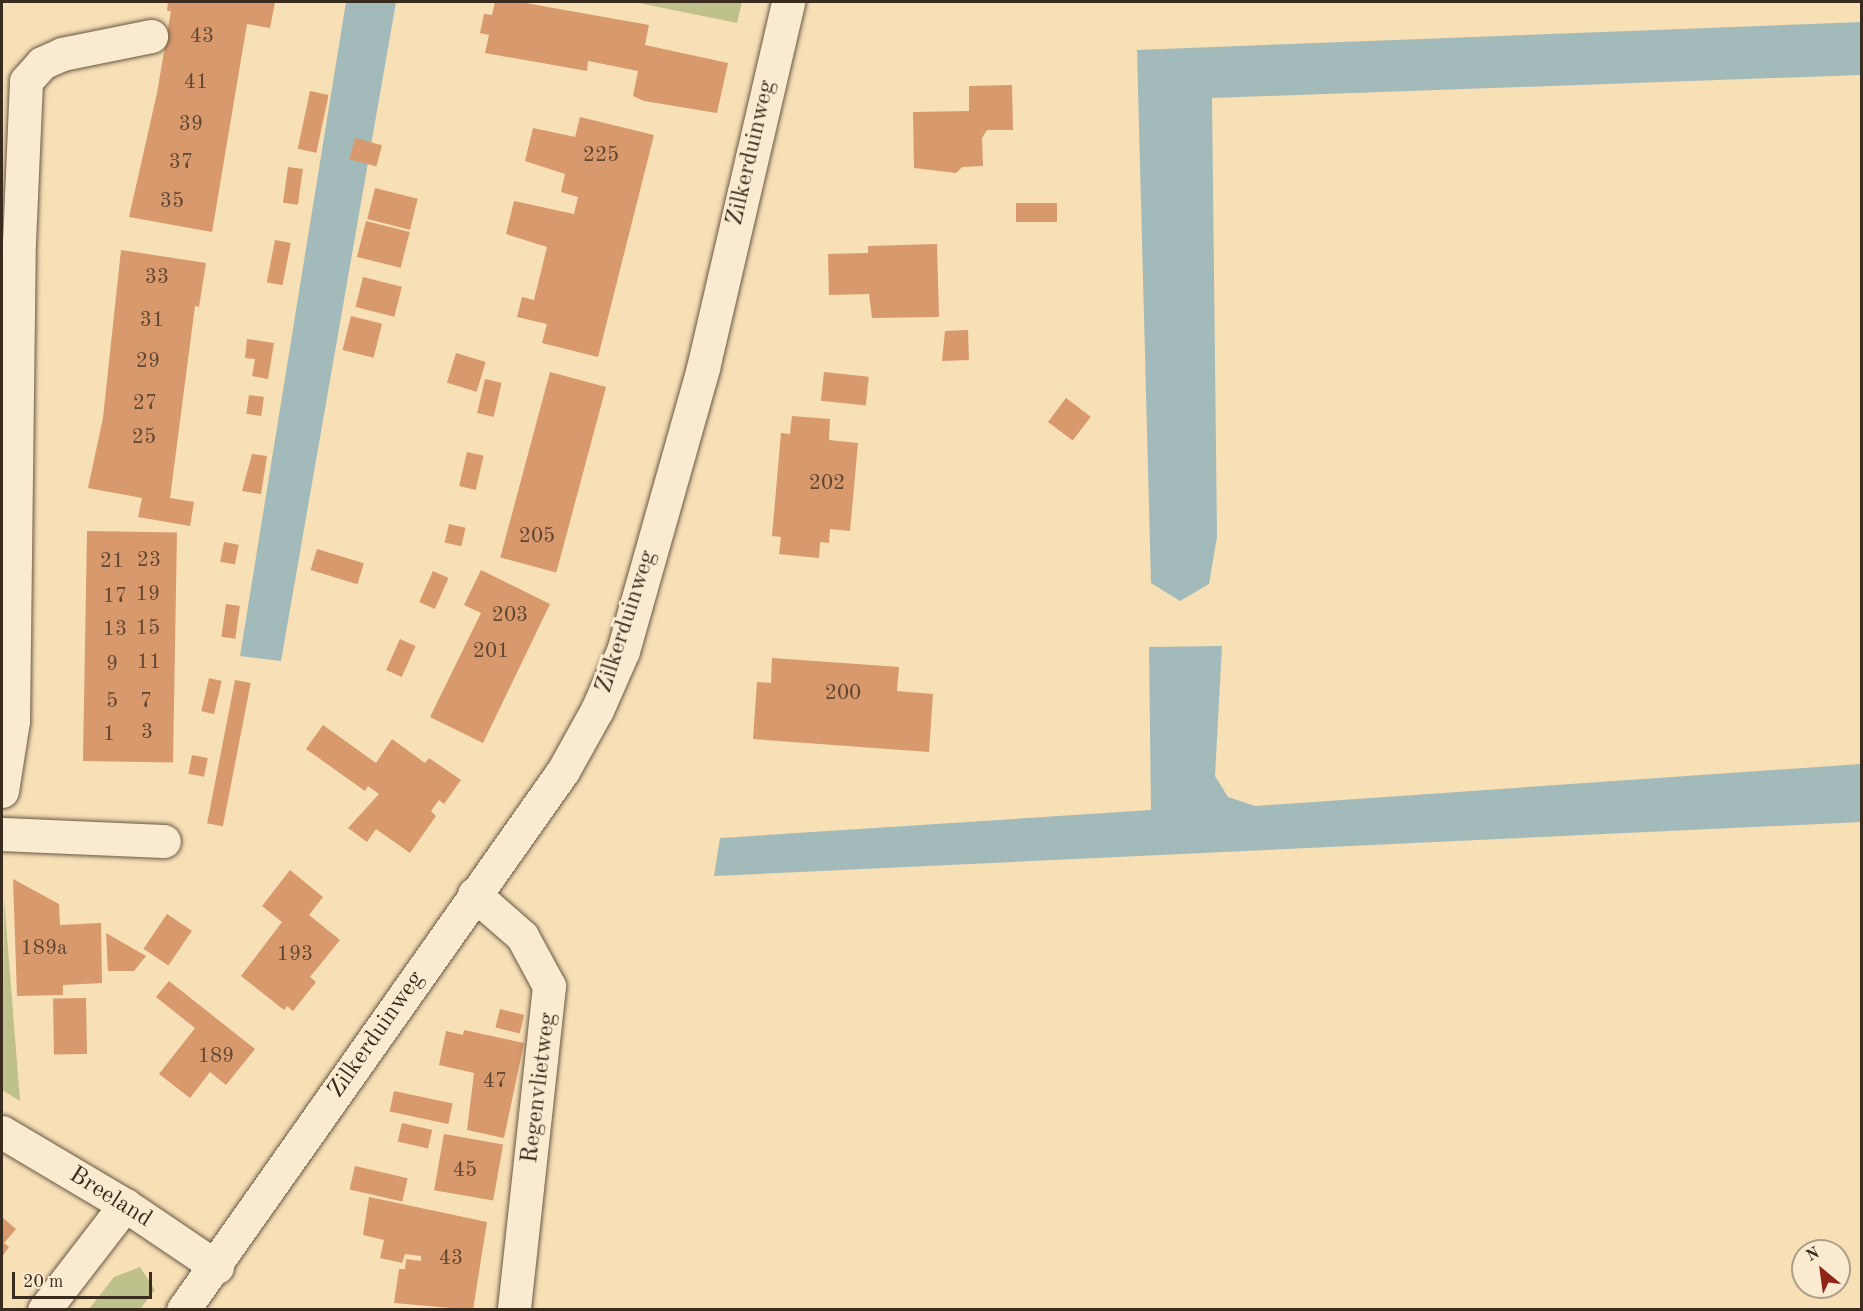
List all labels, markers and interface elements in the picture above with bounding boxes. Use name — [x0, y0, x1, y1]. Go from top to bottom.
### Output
house number: 43 — [190, 24, 214, 50]
house number: 41 — [184, 70, 208, 96]
street label: Zilkerduinweg — [721, 78, 783, 228]
house number: 39 — [179, 112, 203, 138]
house number: 225 — [583, 143, 619, 169]
house number: 37 — [169, 150, 193, 176]
house number: 35 — [160, 189, 184, 215]
house number: 33 — [145, 265, 169, 291]
house number: 31 — [140, 308, 164, 334]
house number: 29 — [136, 349, 160, 375]
house number: 27 — [133, 391, 157, 417]
house number: 25 — [132, 425, 156, 451]
house number: 202 — [809, 471, 845, 497]
house number: 205 — [519, 524, 555, 550]
street label: Zilkerduinweg — [590, 547, 664, 697]
house number: 23 — [137, 548, 161, 574]
house number: 21 — [100, 549, 124, 575]
house number: 19 — [136, 582, 160, 608]
house number: 17 — [103, 584, 127, 610]
house number: 203 — [492, 603, 528, 629]
house number: 15 — [136, 616, 160, 642]
house number: 13 — [103, 617, 127, 643]
house number: 201 — [473, 639, 509, 665]
house number: 11 — [137, 650, 161, 676]
house number: 9 — [106, 652, 118, 678]
house number: 200 — [825, 681, 861, 707]
house number: 5 — [106, 689, 118, 715]
house number: 7 — [140, 689, 152, 715]
house number: 3 — [141, 720, 153, 746]
house number: 1 — [103, 722, 115, 748]
house number: 189a — [21, 936, 67, 962]
house number: 193 — [277, 942, 313, 968]
street label: Zilkerduinweg — [323, 966, 431, 1104]
street label: Regenvlietweg — [516, 1011, 564, 1165]
house number: 189 — [198, 1044, 234, 1070]
house number: 47 — [483, 1069, 507, 1095]
house number: 45 — [453, 1158, 477, 1184]
street label: Breeland — [63, 1161, 157, 1235]
north arrow — [1791, 1239, 1851, 1299]
text: N — [1804, 1245, 1822, 1265]
house number: 43 — [439, 1246, 463, 1272]
scale bar — [15, 1260, 154, 1298]
text: 20 m — [23, 1273, 63, 1291]

